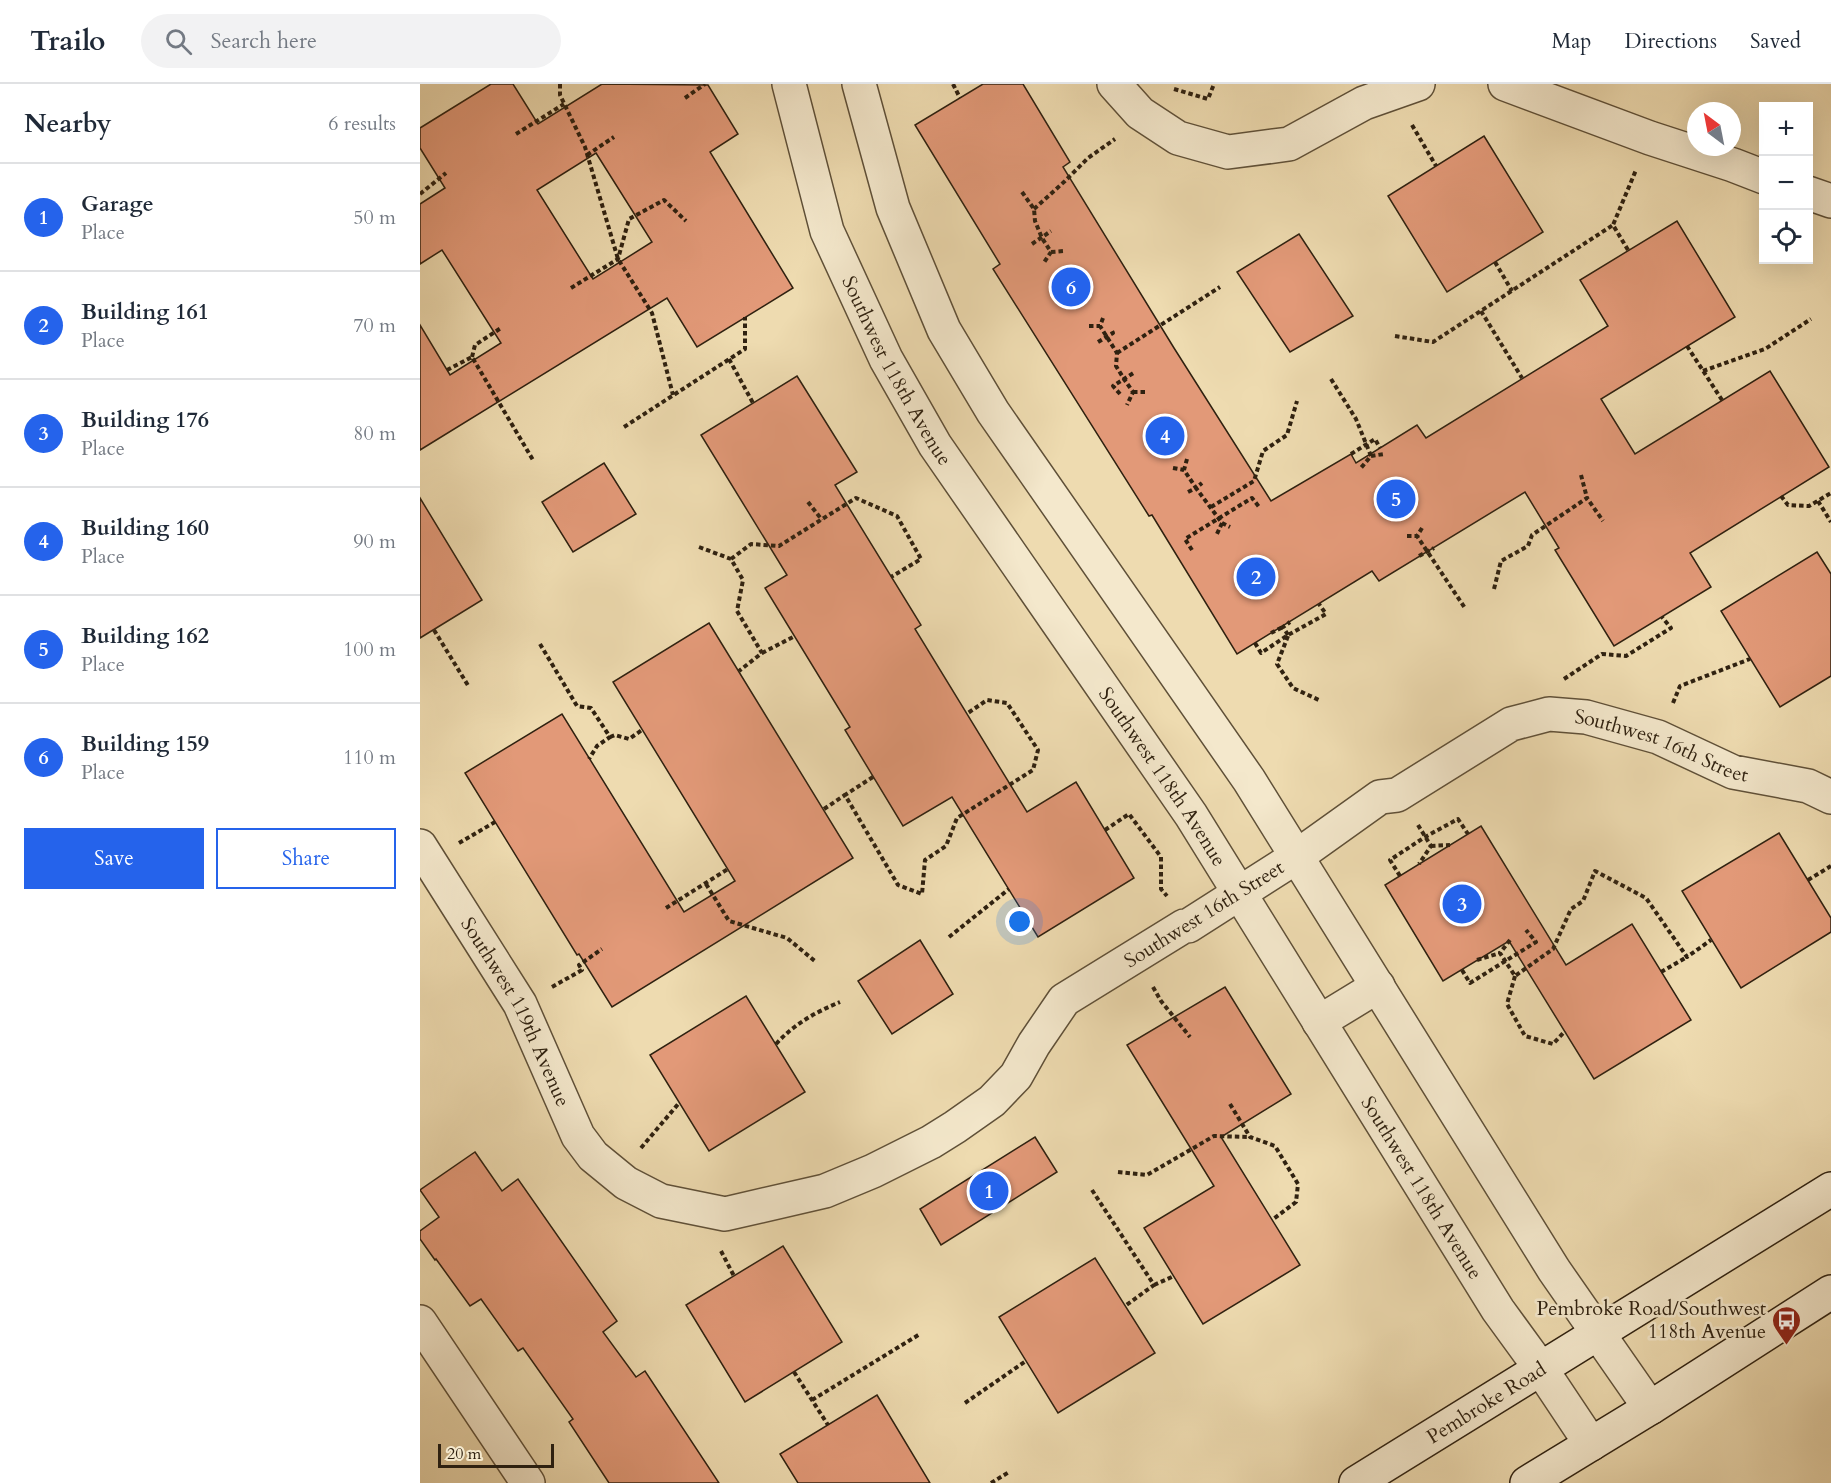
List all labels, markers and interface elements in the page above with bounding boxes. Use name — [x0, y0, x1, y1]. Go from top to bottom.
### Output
search box — [141, 14, 561, 68]
text: Trailo — [30, 22, 105, 60]
icon: search — [162, 25, 195, 58]
text: Search here — [210, 26, 317, 56]
text: Map — [1551, 27, 1591, 56]
text: Directions — [1624, 27, 1717, 56]
text: Saved — [1750, 27, 1801, 56]
north arrow — [1687, 102, 1741, 156]
map controls — [1759, 102, 1813, 264]
button: + — [1759, 102, 1813, 156]
text: Nearby — [24, 106, 112, 141]
text: 6 results — [328, 110, 396, 137]
button: − — [1759, 156, 1813, 210]
text: Garage — [81, 189, 154, 219]
text: 1 — [38, 204, 49, 231]
text: 50 m — [353, 204, 396, 231]
button: locate — [1759, 210, 1813, 264]
text: Place — [81, 219, 125, 246]
pin: 6 — [1052, 264, 1090, 310]
street label: Southwest 118th Avenue — [836, 271, 958, 471]
text: Building 161 — [81, 297, 209, 327]
text: 2 — [38, 312, 49, 339]
text: 70 m — [353, 312, 396, 339]
text: Place — [81, 327, 125, 354]
text: Building 176 — [81, 405, 209, 435]
pin: 4 — [1146, 414, 1184, 458]
text: 3 — [38, 420, 49, 447]
text: 80 m — [353, 420, 396, 447]
text: Place — [81, 435, 125, 462]
pin: 5 — [1376, 476, 1416, 522]
text: Building 160 — [81, 513, 209, 543]
text: 4 — [38, 528, 49, 555]
text: 90 m — [353, 528, 396, 555]
text: Place — [81, 543, 125, 570]
pin: 2 — [1236, 554, 1276, 600]
text: Building 162 — [81, 621, 209, 651]
text: 5 — [38, 636, 49, 663]
text: 100 m — [343, 636, 396, 663]
text: Place — [81, 651, 125, 678]
street label: Southwest 118th Avenue — [1093, 681, 1233, 871]
street label: Southwest 16th Street — [1574, 703, 1751, 788]
text: Building 159 — [81, 729, 209, 759]
text: 6 — [38, 744, 49, 771]
text: 110 m — [343, 744, 396, 771]
text: Place — [81, 759, 125, 786]
button: Save — [24, 828, 204, 889]
button: Share — [216, 828, 396, 889]
street label: Southwest 16th Street — [1119, 853, 1290, 974]
pin: 3 — [1442, 882, 1482, 926]
your location — [1005, 907, 1034, 936]
street label: Southwest 119th Avenue — [455, 912, 577, 1111]
street label: Southwest 118th Avenue — [1355, 1091, 1489, 1284]
pin: 1 — [970, 1168, 1008, 1214]
place label: Pembroke Road/Southwest 118th Avenue — [1537, 1295, 1767, 1345]
bus stop icon: Pembroke Road/Southwest 118th Avenue — [1771, 1304, 1803, 1346]
street label: Pembroke Road — [1421, 1355, 1551, 1450]
scale bar — [438, 1441, 554, 1468]
text: 20 m — [447, 1443, 481, 1465]

